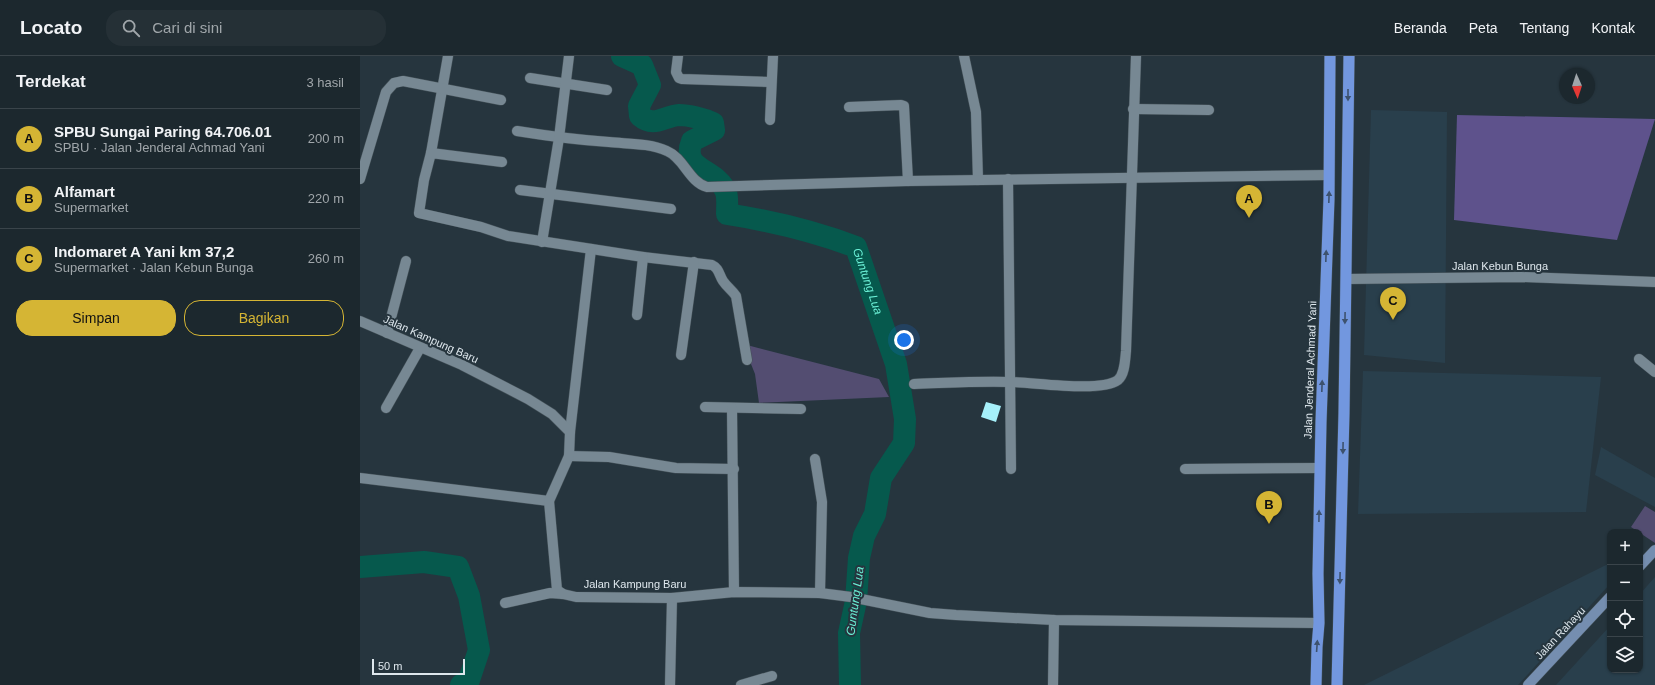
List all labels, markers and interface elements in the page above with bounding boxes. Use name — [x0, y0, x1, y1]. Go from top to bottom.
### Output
search box — [106, 10, 386, 46]
text: Locato — [20, 17, 82, 38]
icon: search — [120, 17, 142, 39]
text: Cari di sini — [152, 19, 222, 36]
text: Beranda — [1394, 20, 1447, 36]
text: Peta — [1469, 20, 1498, 36]
text: Tentang — [1520, 20, 1569, 36]
text: Kontak — [1591, 20, 1635, 36]
north arrow — [1559, 68, 1595, 104]
text: Terdekat — [16, 72, 86, 91]
text: 3 hasil — [306, 75, 344, 90]
one-way arrow — [1345, 89, 1351, 102]
text: SPBU Sungai Paring 64.706.01 — [54, 123, 272, 140]
text: A — [24, 131, 34, 146]
text: 200 m — [308, 131, 344, 146]
text: SPBU · Jalan Jenderal Achmad Yani — [54, 140, 265, 155]
text: Alfamart — [54, 183, 115, 200]
pin: A — [1236, 185, 1262, 218]
text: B — [24, 191, 34, 206]
text: 220 m — [308, 191, 344, 206]
one-way arrow — [1325, 191, 1332, 203]
text: Supermarket — [54, 200, 128, 215]
text: Indomaret A Yani km 37,2 — [54, 243, 234, 260]
water label: Guntung Lua — [850, 246, 886, 317]
one-way arrow — [1323, 250, 1330, 262]
text: C — [24, 251, 34, 266]
text: 260 m — [308, 251, 344, 266]
text: Supermarket · Jalan Kebun Bunga — [54, 260, 253, 275]
street label: Jalan Kebun Bunga — [1452, 260, 1549, 272]
pin: C — [1380, 287, 1406, 320]
button: Simpan — [16, 300, 176, 336]
button: Bagikan — [184, 300, 344, 336]
street label: Jalan Jenderal Achmad Yani — [1302, 301, 1318, 439]
one-way arrow — [1342, 312, 1348, 325]
street label: Jalan Kampung Baru — [382, 313, 480, 365]
your location — [894, 330, 914, 350]
one-way arrow — [1319, 380, 1326, 392]
one-way arrow — [1340, 442, 1346, 455]
pin: B — [1256, 491, 1282, 524]
one-way arrow — [1316, 509, 1322, 522]
map controls — [1607, 529, 1643, 673]
button: + — [1607, 529, 1643, 565]
water label: Guntung Lua — [843, 565, 867, 636]
button: − — [1607, 565, 1643, 601]
one-way arrow — [1336, 572, 1343, 584]
street label: Jalan Kampung Baru — [584, 578, 686, 590]
button: locate — [1607, 601, 1643, 637]
street label: Jalan Rahayu — [1533, 604, 1587, 662]
button: layers — [1607, 637, 1643, 673]
one-way arrow — [1314, 640, 1321, 652]
scale bar — [372, 657, 465, 676]
text: 50 m — [378, 660, 402, 672]

